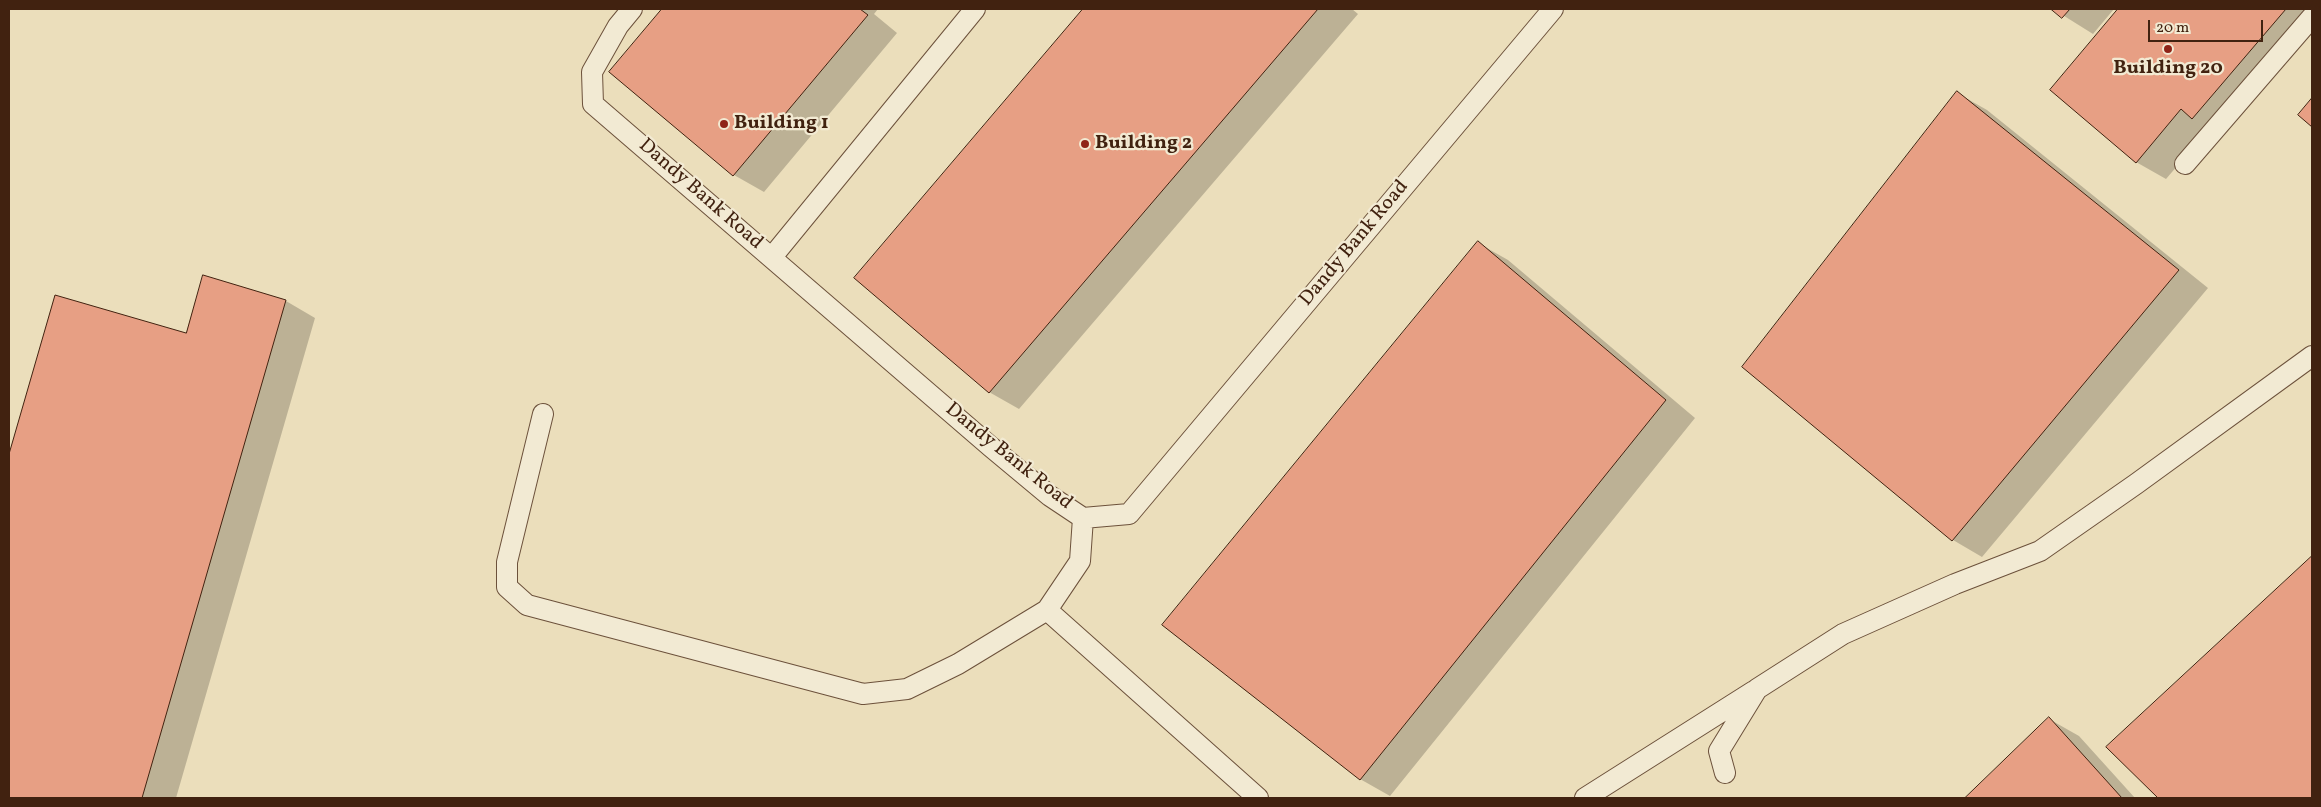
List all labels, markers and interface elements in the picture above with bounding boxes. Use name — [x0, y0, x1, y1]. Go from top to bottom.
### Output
scale bar — [2151, 10, 2266, 42]
text: 20 m — [2156, 18, 2189, 39]
marker: Building 20 — [2162, 43, 2174, 55]
place label: Building 20 — [2113, 57, 2223, 81]
place label: Building 1 — [734, 112, 829, 136]
marker: Building 1 — [718, 118, 730, 130]
place label: Building 2 — [1095, 132, 1192, 156]
street label: Dandy Bank Road — [633, 134, 767, 256]
marker: Building 2 — [1079, 138, 1091, 150]
street label: Dandy Bank Road — [1295, 176, 1415, 312]
street label: Dandy Bank Road — [939, 398, 1077, 516]

